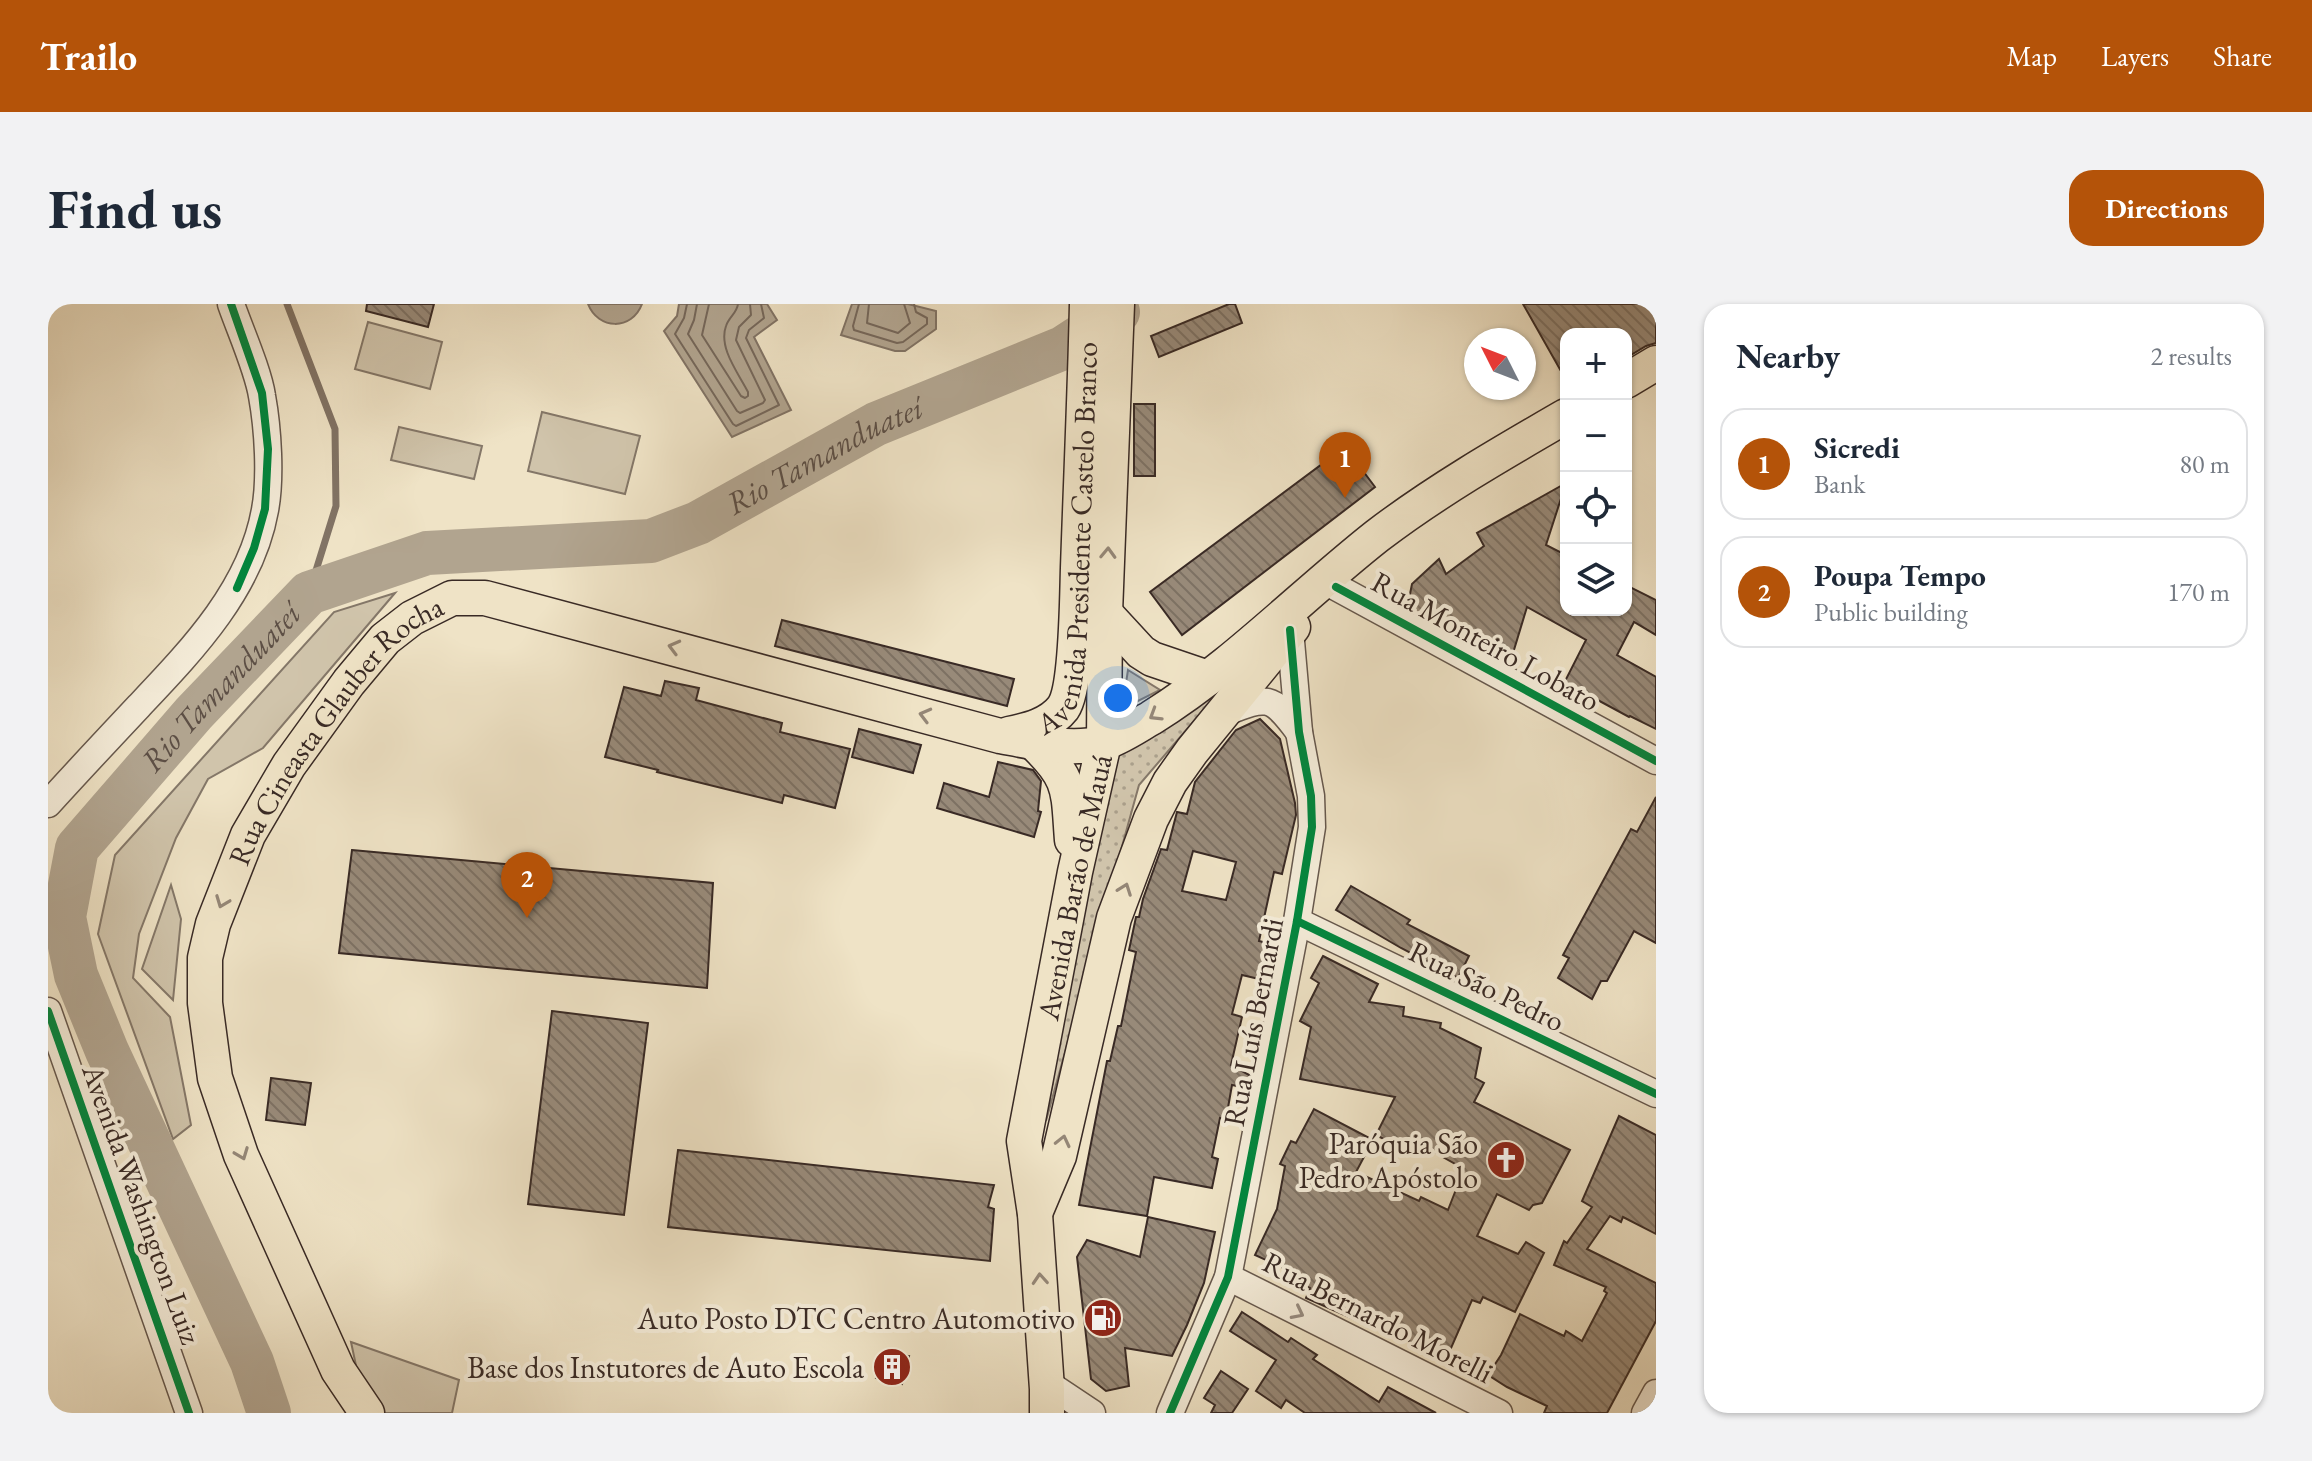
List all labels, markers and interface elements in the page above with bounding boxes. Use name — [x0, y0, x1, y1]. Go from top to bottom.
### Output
text: Trailo — [40, 32, 137, 81]
text: Map — [2007, 38, 2057, 74]
text: Layers — [2101, 38, 2169, 74]
text: Share — [2213, 38, 2272, 74]
button: Directions — [2069, 170, 2264, 246]
text: Find us — [48, 172, 222, 245]
north arrow — [1464, 328, 1536, 400]
map controls — [1560, 328, 1632, 616]
button: + — [1560, 328, 1632, 400]
text: Nearby — [1736, 334, 1840, 378]
text: 2 results — [2151, 339, 2232, 373]
street label: Avenida Presidente Castelo Branco — [1028, 341, 1106, 744]
water label: Rio Tamanduateí — [718, 385, 931, 524]
button: − — [1560, 400, 1632, 472]
text: Sicredi — [1814, 428, 1900, 467]
pin: 1 — [1319, 432, 1371, 498]
text: 1 — [1757, 447, 1771, 481]
text: 80 m — [2180, 447, 2230, 481]
text: Bank — [1814, 467, 1866, 501]
button: locate — [1560, 472, 1632, 544]
button: layers — [1560, 544, 1632, 616]
one-way arrow — [1099, 546, 1116, 559]
text: Poupa Tempo — [1814, 556, 1986, 595]
street label: Rua Monteiro Lobato — [1365, 562, 1607, 720]
text: 2 — [1757, 575, 1771, 609]
text: 170 m — [2167, 575, 2230, 609]
street label: Rua Cineasta Glauber Rocha — [219, 586, 450, 870]
water label: Rio Tamanduateí — [131, 592, 312, 781]
text: Public building — [1814, 595, 1968, 629]
one-way arrow — [668, 640, 682, 657]
your location — [1098, 678, 1138, 718]
one-way arrow — [1149, 705, 1163, 720]
one-way arrow — [919, 708, 933, 725]
street label: Avenida Barão de Mauá — [1028, 750, 1120, 1024]
pin: 2 — [501, 852, 553, 918]
one-way arrow — [1115, 882, 1132, 896]
one-way arrow — [215, 894, 232, 908]
street label: Rua Luís Bernardi — [1214, 915, 1292, 1129]
street label: Rua São Pedro — [1403, 932, 1571, 1040]
street label: Avenida Washington Luiz — [73, 1058, 211, 1350]
place label: Paróquia São Pedro Apóstolo — [1299, 1124, 1478, 1197]
one-way arrow — [1053, 1134, 1070, 1148]
church icon: Paróquia São Pedro Apóstolo — [1485, 1139, 1527, 1181]
one-way arrow — [232, 1147, 248, 1161]
street label: Rua Bernardo Morelli — [1256, 1242, 1500, 1392]
one-way arrow — [1032, 1272, 1049, 1285]
fuel station icon: Auto Posto DTC Centro Automotivo — [1082, 1297, 1124, 1339]
place label: Auto Posto DTC Centro Automotivo — [636, 1299, 1075, 1338]
one-way arrow — [1289, 1303, 1304, 1318]
building icon: Base dos Instutores de Auto Escola — [871, 1346, 913, 1388]
place label: Base dos Instutores de Auto Escola — [467, 1348, 864, 1387]

